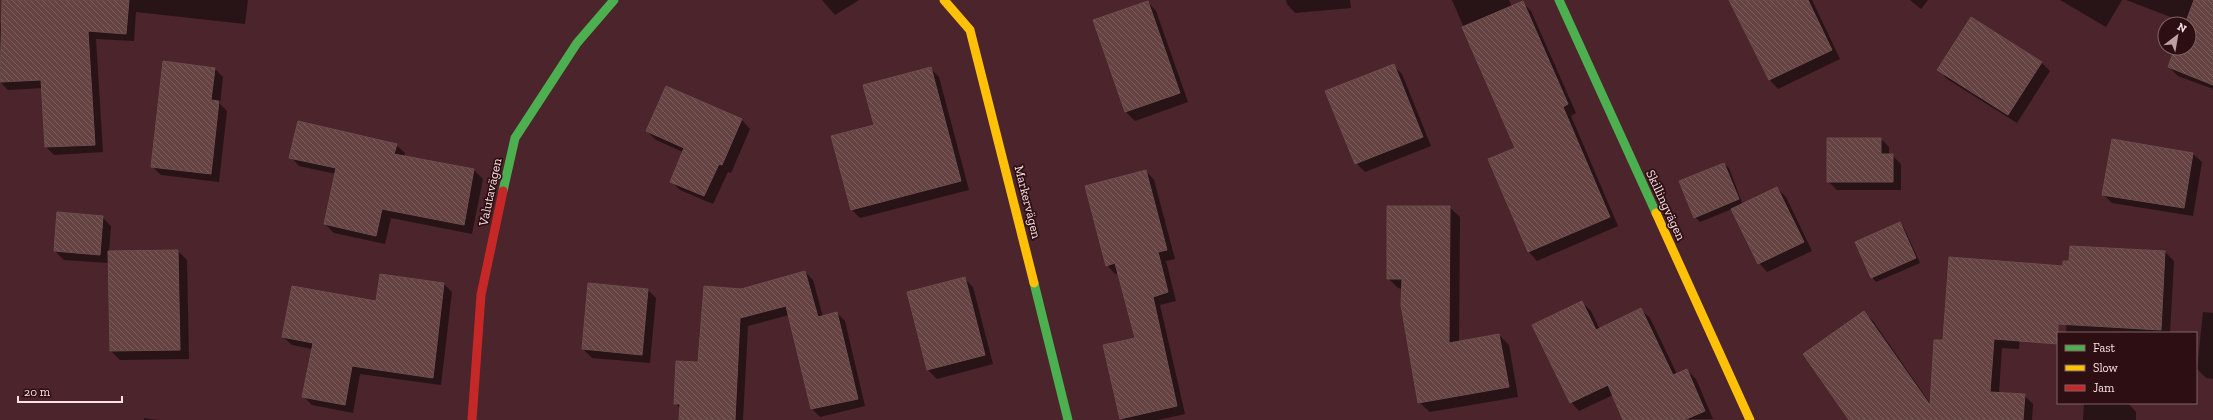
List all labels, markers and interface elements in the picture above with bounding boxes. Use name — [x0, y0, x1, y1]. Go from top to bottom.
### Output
north arrow — [2157, 16, 2197, 56]
text: N — [2175, 20, 2189, 36]
street label: Valutavägen — [475, 156, 505, 228]
street label: Markervägen — [1012, 164, 1044, 241]
street label: Skillingvägen — [1643, 167, 1689, 243]
legend — [2057, 332, 2197, 404]
text: Fast — [2093, 341, 2116, 355]
text: Slow — [2093, 361, 2119, 375]
scale bar — [18, 378, 122, 404]
text: Jam — [2093, 381, 2115, 395]
text: 20 m — [24, 385, 51, 399]

